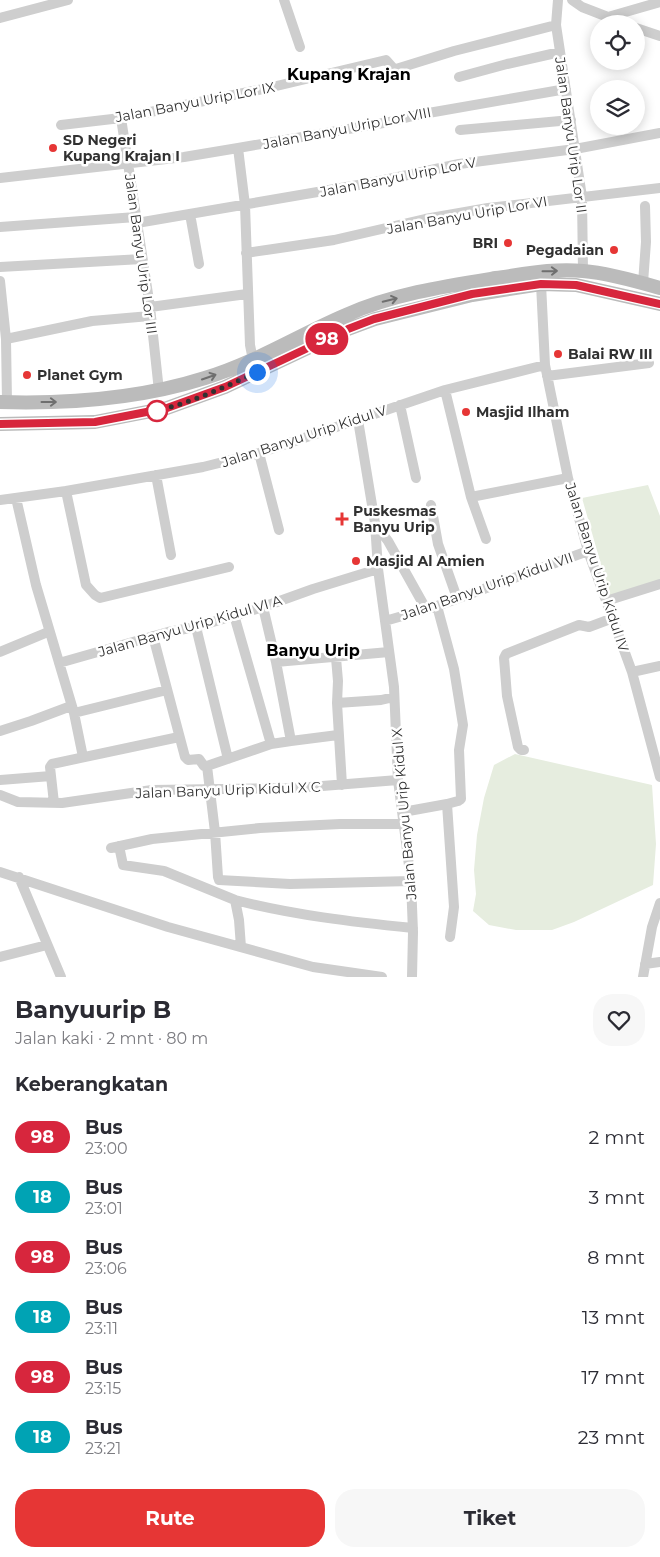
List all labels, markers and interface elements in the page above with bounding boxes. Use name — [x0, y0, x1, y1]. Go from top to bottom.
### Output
map controls — [590, 15, 645, 135]
button: locate — [590, 15, 645, 70]
street label: Jalan Banyu Urip Lor II — [551, 55, 591, 214]
district label: Kupang Krajan — [287, 65, 411, 84]
street label: Jalan Banyu Urip Lor IX — [113, 78, 276, 126]
button: layers — [590, 80, 645, 135]
street label: Jalan Banyu Urip Lor VIII — [260, 103, 433, 153]
place label: SD Negeri Kupang Krajan I — [63, 131, 180, 165]
marker: SD Negeri Kupang Krajan I — [47, 142, 59, 154]
street label: Jalan Banyu Urip Lor V — [317, 153, 478, 201]
street label: Jalan Banyu Urip Lor III — [121, 172, 161, 335]
street label: Jalan Banyu Urip Lor VI — [384, 192, 549, 238]
place label: BRI — [472, 234, 498, 252]
marker: BRI — [502, 237, 514, 249]
place label: Pegadaian — [526, 241, 604, 259]
marker: Pegadaian — [608, 244, 620, 256]
one-way arrow — [541, 266, 557, 276]
one-way arrow — [381, 295, 397, 304]
line badge: 98 — [304, 323, 350, 355]
text: 98 — [315, 328, 339, 350]
place label: Balai RW III — [568, 345, 653, 363]
marker: Balai RW III — [552, 348, 564, 360]
your location — [245, 360, 270, 385]
place label: Planet Gym — [37, 366, 123, 384]
marker: Planet Gym — [21, 369, 33, 381]
one-way arrow — [200, 372, 216, 381]
one-way arrow — [40, 397, 56, 407]
unlabelled marker — [146, 400, 168, 422]
street label: Jalan Banyu Urip Kidul V — [218, 401, 389, 472]
place label: Masjid Ilham — [476, 403, 569, 421]
marker: Masjid Ilham — [460, 406, 472, 418]
street label: Jalan Banyu Urip Kidul IV — [561, 479, 633, 654]
place label: Puskesmas Banyu Urip — [353, 502, 437, 536]
marker: Puskesmas Banyu Urip — [335, 512, 349, 526]
street label: Jalan Banyu Urip Kidul VII — [398, 548, 575, 624]
place label: Masjid Al Amien — [366, 552, 485, 570]
marker: Masjid Al Amien — [350, 555, 362, 567]
street label: Jalan Banyu Urip Kidul VI A — [95, 591, 285, 661]
district label: Banyu Urip — [266, 641, 360, 660]
street label: Jalan Banyu Urip Kidul X — [388, 728, 421, 901]
street label: Jalan Banyu Urip Kidul X C — [134, 778, 321, 802]
button: heart — [593, 994, 645, 1046]
text: Banyuurip B — [15, 995, 171, 1024]
text: Jalan kaki · 2 mnt · 80 m — [15, 1029, 208, 1048]
text: Keberangkatan — [15, 1073, 168, 1096]
text: Bus — [85, 1116, 123, 1139]
text: 98 — [31, 1126, 54, 1148]
text: 2 mnt — [589, 1126, 645, 1149]
text: 23:00 — [85, 1139, 128, 1158]
text: Bus — [85, 1176, 123, 1199]
text: 18 — [33, 1186, 52, 1208]
text: 3 mnt — [589, 1186, 645, 1209]
text: 23:01 — [85, 1199, 123, 1218]
text: Bus — [85, 1236, 123, 1259]
text: 98 — [31, 1246, 54, 1268]
text: 8 mnt — [587, 1246, 645, 1269]
text: 23:06 — [85, 1259, 127, 1278]
text: Bus — [85, 1296, 123, 1319]
text: 18 — [33, 1306, 52, 1328]
text: 13 mnt — [582, 1306, 645, 1329]
text: 23:11 — [85, 1319, 118, 1338]
text: Bus — [85, 1356, 123, 1379]
text: 98 — [31, 1366, 54, 1388]
text: 17 mnt — [581, 1366, 645, 1389]
text: 23:15 — [85, 1379, 121, 1398]
text: Bus — [85, 1416, 123, 1439]
text: 18 — [33, 1426, 52, 1448]
text: 23 mnt — [578, 1426, 645, 1449]
text: 23:21 — [85, 1439, 121, 1458]
button: Rute — [15, 1489, 325, 1547]
button: Tiket — [335, 1489, 645, 1547]

